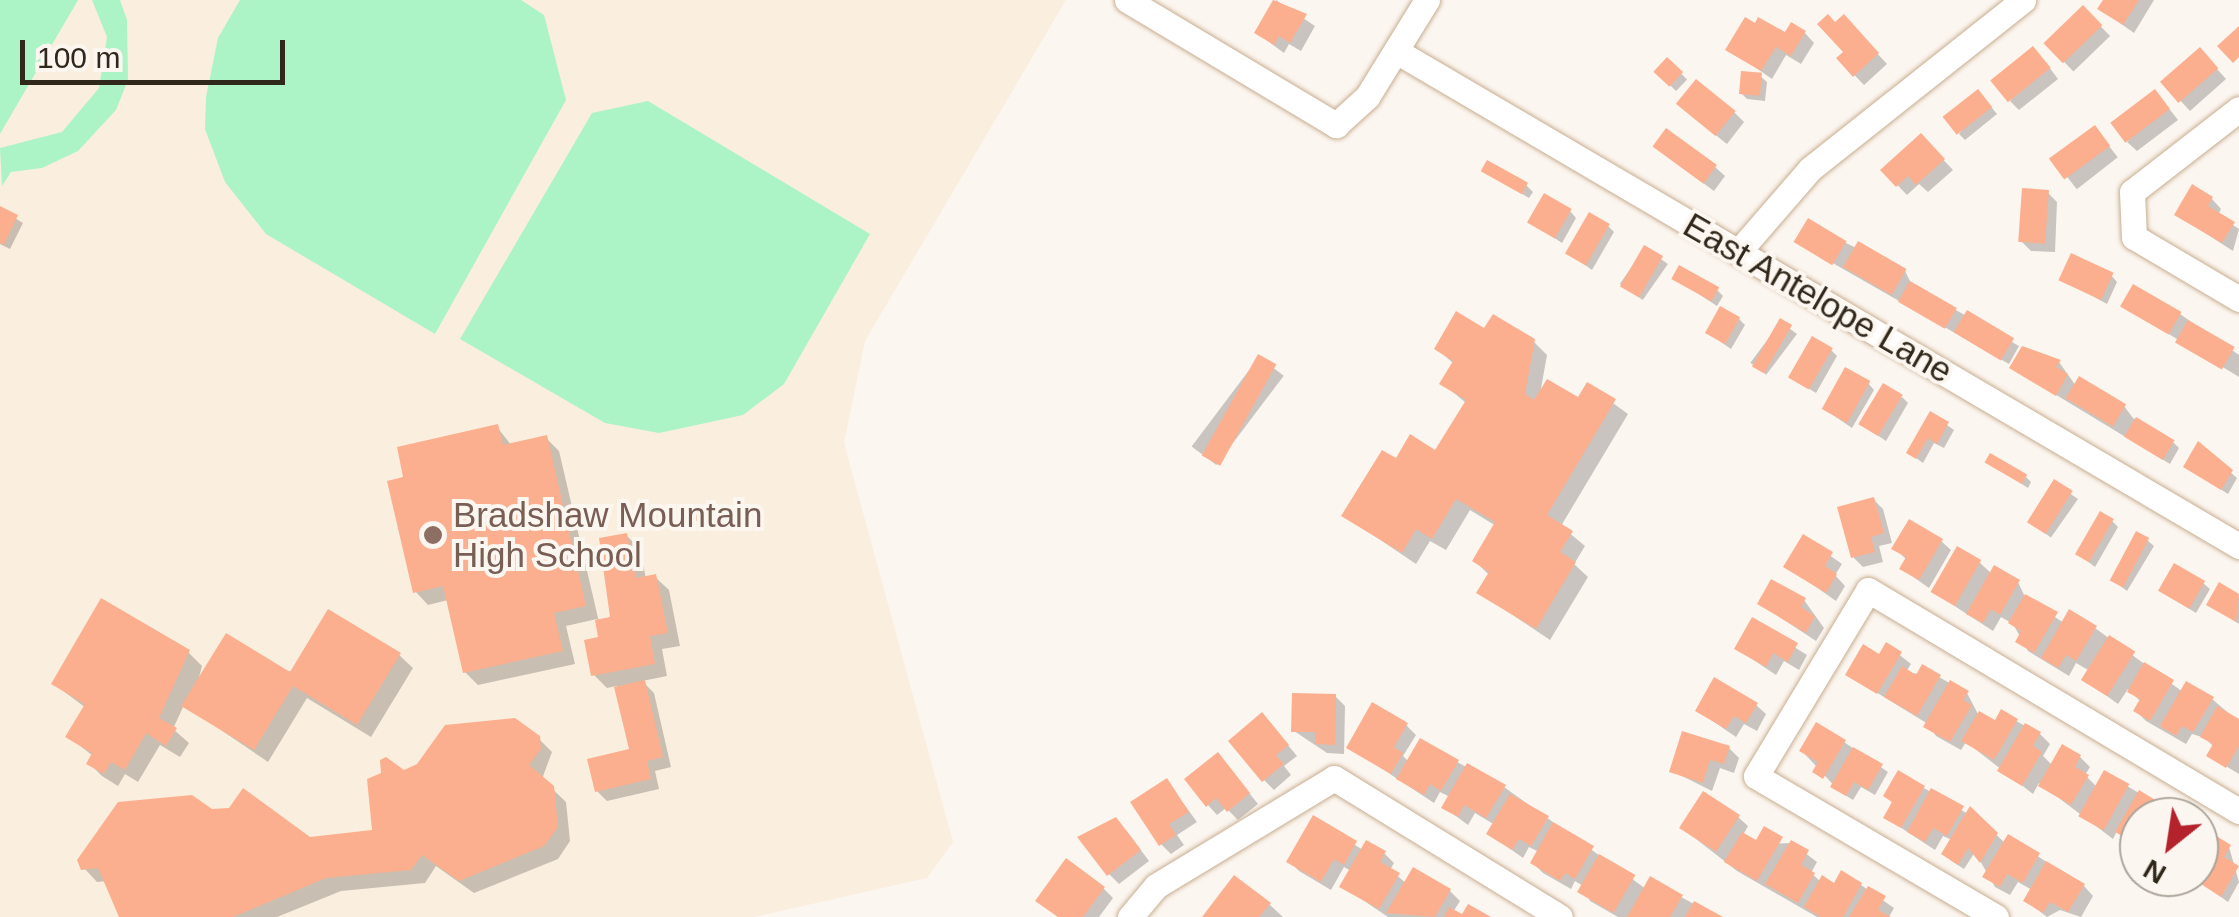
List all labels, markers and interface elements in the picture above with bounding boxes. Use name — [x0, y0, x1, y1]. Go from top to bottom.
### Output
scale bar — [25, 20, 290, 82]
text: 100 m — [37, 41, 120, 74]
street label: East Antelope Lane — [1675, 203, 1961, 393]
place label: Bradshaw Mountain High School — [453, 494, 762, 576]
marker: Bradshaw Mountain High School — [422, 524, 444, 546]
north arrow — [2119, 797, 2219, 897]
text: N — [2138, 853, 2171, 890]

